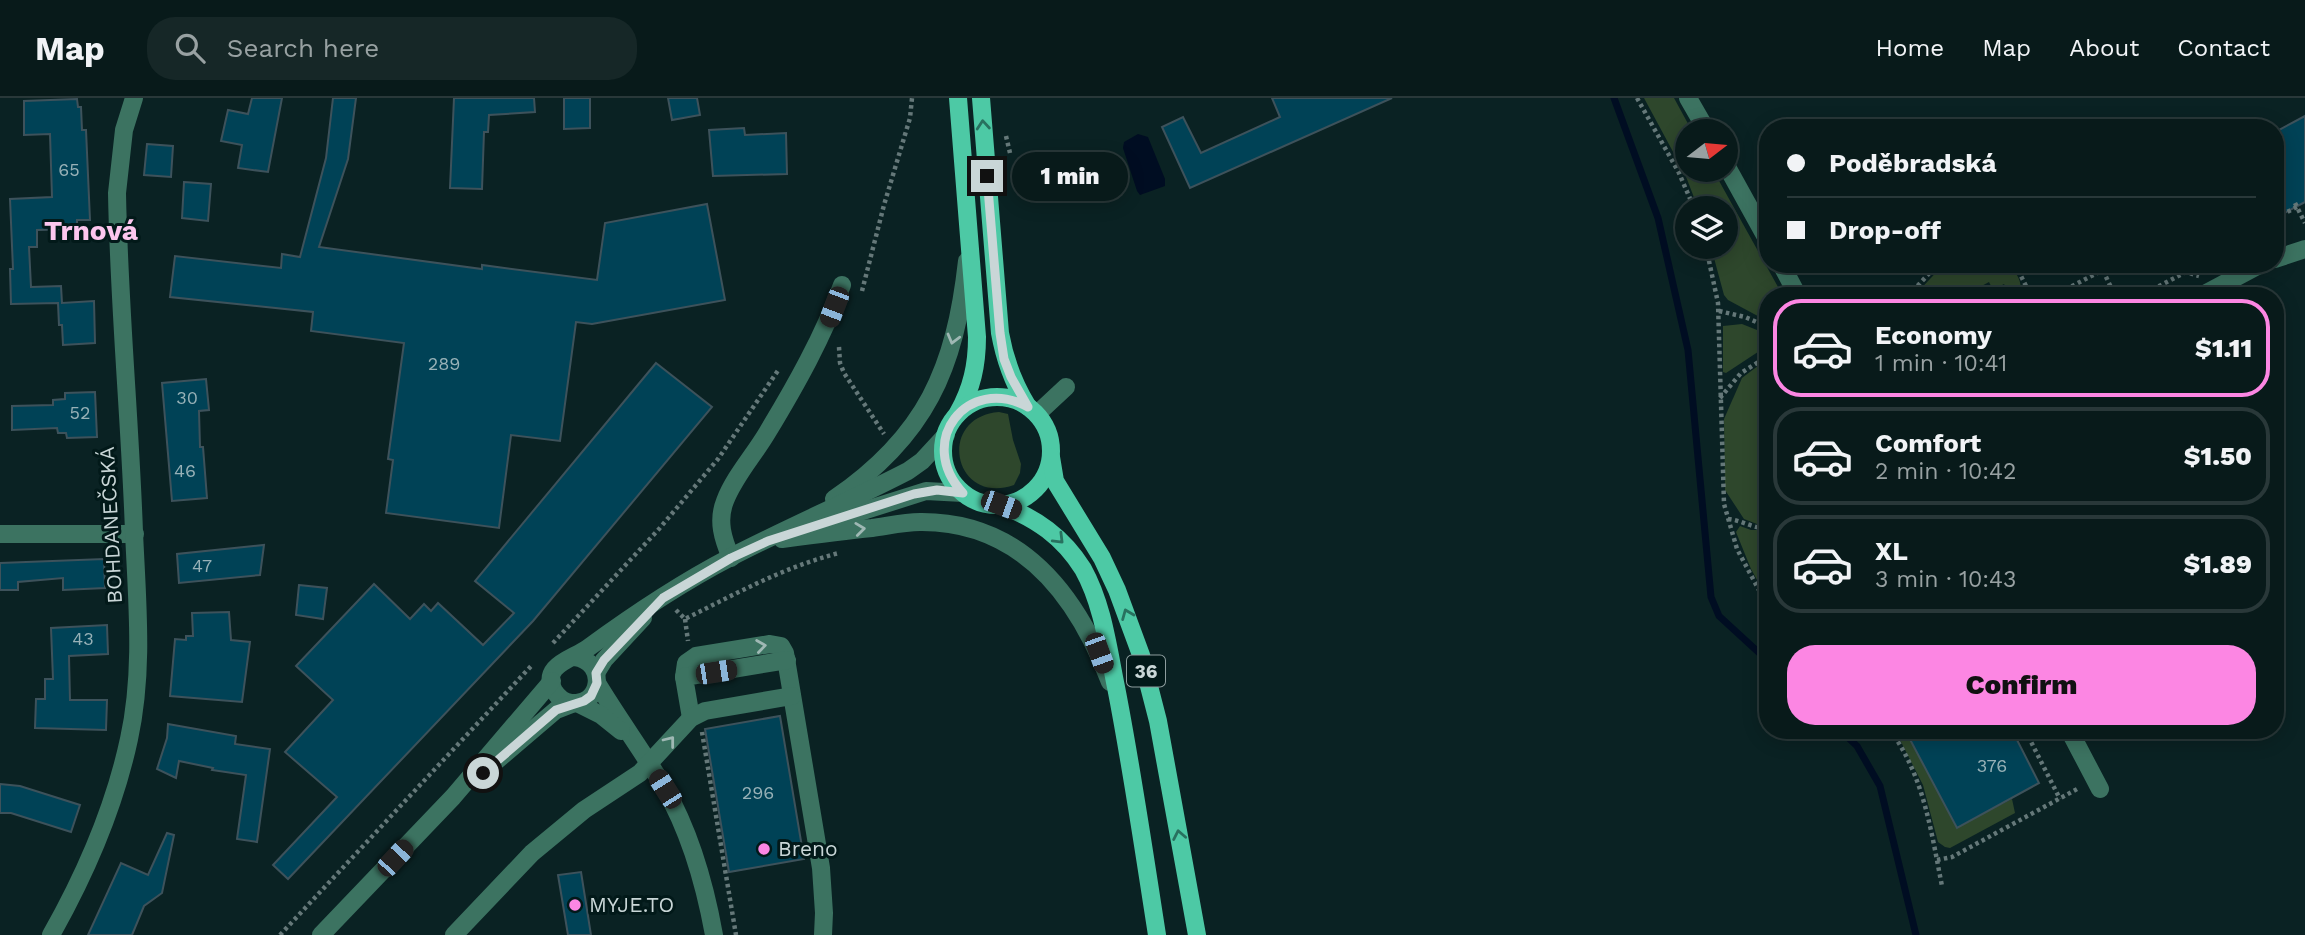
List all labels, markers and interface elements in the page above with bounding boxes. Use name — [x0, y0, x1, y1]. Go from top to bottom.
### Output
search box — [147, 17, 637, 80]
text: Map — [35, 29, 105, 68]
icon: search — [171, 29, 209, 67]
text: Search here — [227, 33, 379, 63]
text: Home — [1876, 34, 1944, 62]
text: Map — [1982, 34, 2031, 62]
text: About — [2069, 34, 2139, 62]
text: Contact — [2177, 34, 2270, 62]
one-way arrow — [976, 119, 991, 130]
north arrow — [1675, 119, 1738, 182]
map controls — [1675, 119, 1738, 259]
text: Poděbradská — [1829, 148, 1996, 178]
callout: 1 min — [1012, 152, 1127, 200]
house number: 65 — [58, 159, 80, 180]
route end — [971, 160, 1003, 192]
text: 1 min — [1040, 163, 1100, 190]
button: layers — [1675, 196, 1738, 259]
district label: Trnová — [44, 214, 139, 247]
text: Drop-off — [1829, 215, 1941, 245]
car — [817, 284, 852, 330]
icon: car — [1791, 317, 1854, 380]
text: Economy — [1875, 320, 1992, 350]
one-way arrow — [947, 332, 961, 344]
text: $1.11 — [2195, 333, 2252, 363]
text: 1 min · 10:41 — [1875, 350, 2007, 377]
house number: 289 — [428, 353, 460, 374]
house number: 30 — [176, 387, 198, 408]
house number: 52 — [70, 402, 90, 423]
icon: car — [1791, 425, 1854, 488]
text: Comfort — [1875, 428, 1981, 458]
text: $1.50 — [2184, 441, 2252, 471]
street label: BOHDANEČSKÁ — [94, 446, 127, 604]
text: 2 min · 10:42 — [1875, 458, 2017, 485]
house number: 46 — [174, 460, 196, 481]
car — [978, 488, 1025, 522]
one-way arrow — [854, 522, 866, 537]
one-way arrow — [1050, 531, 1063, 544]
icon: car — [1791, 533, 1854, 596]
text: XL — [1875, 536, 1908, 566]
text: $1.89 — [2183, 549, 2252, 579]
house number: 47 — [192, 555, 212, 576]
text: 3 min · 10:43 — [1875, 566, 2017, 593]
one-way arrow — [1121, 609, 1135, 621]
house number: 43 — [72, 628, 94, 649]
car — [1082, 630, 1117, 676]
one-way arrow — [755, 638, 767, 653]
button: Confirm — [1787, 645, 2256, 725]
road number: 36 — [1127, 656, 1165, 686]
car — [694, 658, 739, 686]
one-way arrow — [662, 736, 675, 749]
house number: 376 — [1977, 755, 2007, 776]
route start — [467, 757, 499, 789]
car — [645, 766, 686, 812]
house number: 296 — [742, 782, 774, 803]
one-way arrow — [1172, 829, 1187, 841]
car — [373, 835, 418, 881]
place label: Breno — [778, 836, 838, 861]
marker: Breno — [756, 841, 772, 857]
place label: MYJE.TO — [589, 892, 674, 917]
marker: MYJE.TO — [567, 897, 583, 913]

